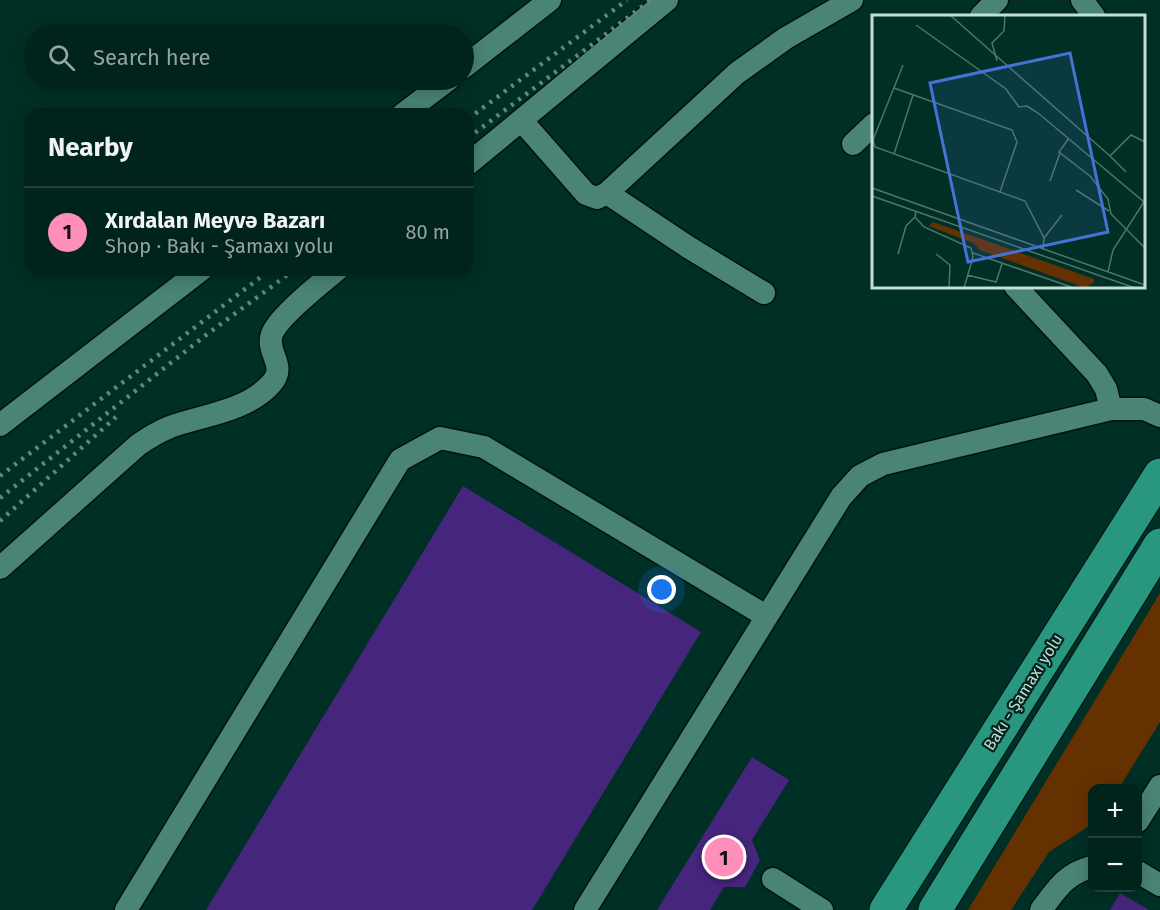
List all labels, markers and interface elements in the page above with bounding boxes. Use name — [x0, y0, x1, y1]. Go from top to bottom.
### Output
inset map — [872, 15, 1145, 288]
search box — [24, 24, 474, 90]
icon: search — [45, 41, 78, 74]
text: Search here — [93, 44, 211, 71]
text: Nearby — [48, 132, 133, 163]
text: Xırdalan Meyvə Bazarı — [105, 207, 325, 234]
text: 1 — [63, 220, 72, 244]
text: 80 m — [405, 220, 450, 244]
text: Shop · Bakı - Şamaxı yolu — [105, 234, 334, 258]
your location — [647, 575, 676, 604]
street label: Bakı - Şamaxı yolu — [980, 630, 1067, 754]
map controls — [1088, 784, 1142, 892]
button: + — [1088, 784, 1142, 838]
pin: 1 — [704, 834, 744, 880]
button: − — [1088, 838, 1142, 892]

